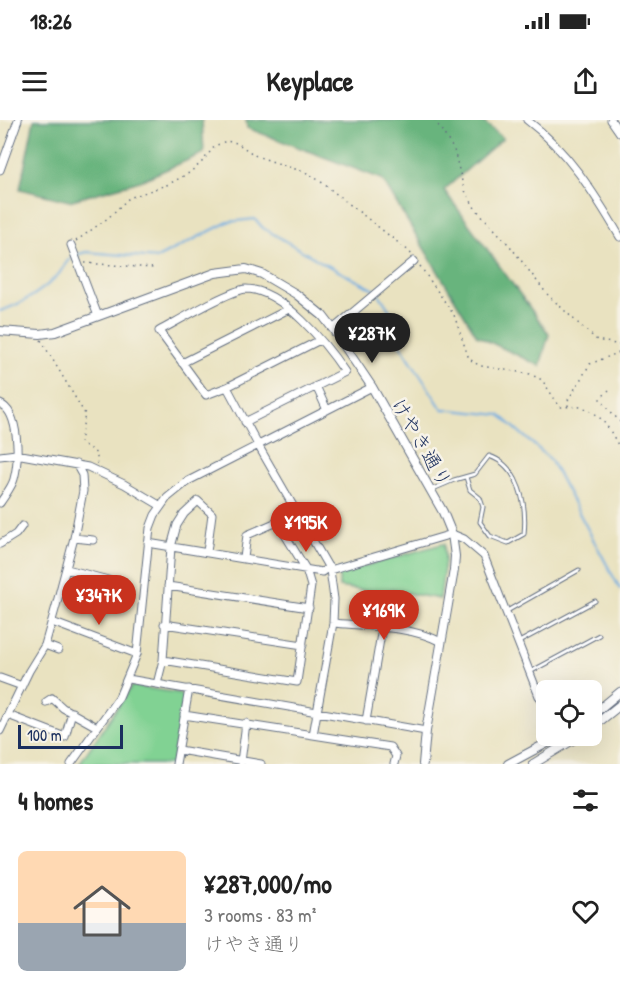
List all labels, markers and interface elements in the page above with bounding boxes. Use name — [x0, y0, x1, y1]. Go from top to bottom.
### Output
text: 18:26 — [30, 6, 72, 36]
text: Keyplace — [267, 63, 353, 99]
icon: menu — [18, 65, 51, 98]
icon: share — [569, 65, 602, 98]
pin: ¥287K — [330, 313, 414, 364]
text: ¥287K — [348, 319, 396, 346]
street label: けやき通り — [385, 392, 459, 492]
pin: ¥195K — [264, 502, 348, 553]
text: ¥195K — [285, 508, 327, 535]
pin: ¥347K — [57, 575, 141, 626]
text: ¥347K — [76, 581, 122, 608]
pin: ¥169K — [342, 590, 426, 641]
text: ¥169K — [363, 596, 405, 623]
map controls — [536, 680, 602, 746]
button: locate — [536, 680, 602, 746]
scale bar — [18, 722, 123, 750]
text: 100 m — [27, 724, 62, 746]
text: 4 homes — [18, 783, 93, 818]
icon: filters — [569, 784, 602, 817]
text: ¥287,000/mo — [204, 866, 332, 901]
icon: home — [66, 875, 138, 947]
icon: heart — [569, 895, 602, 928]
text: 3 rooms · 83 m² — [204, 901, 316, 928]
text: けやき通り — [204, 930, 304, 957]

